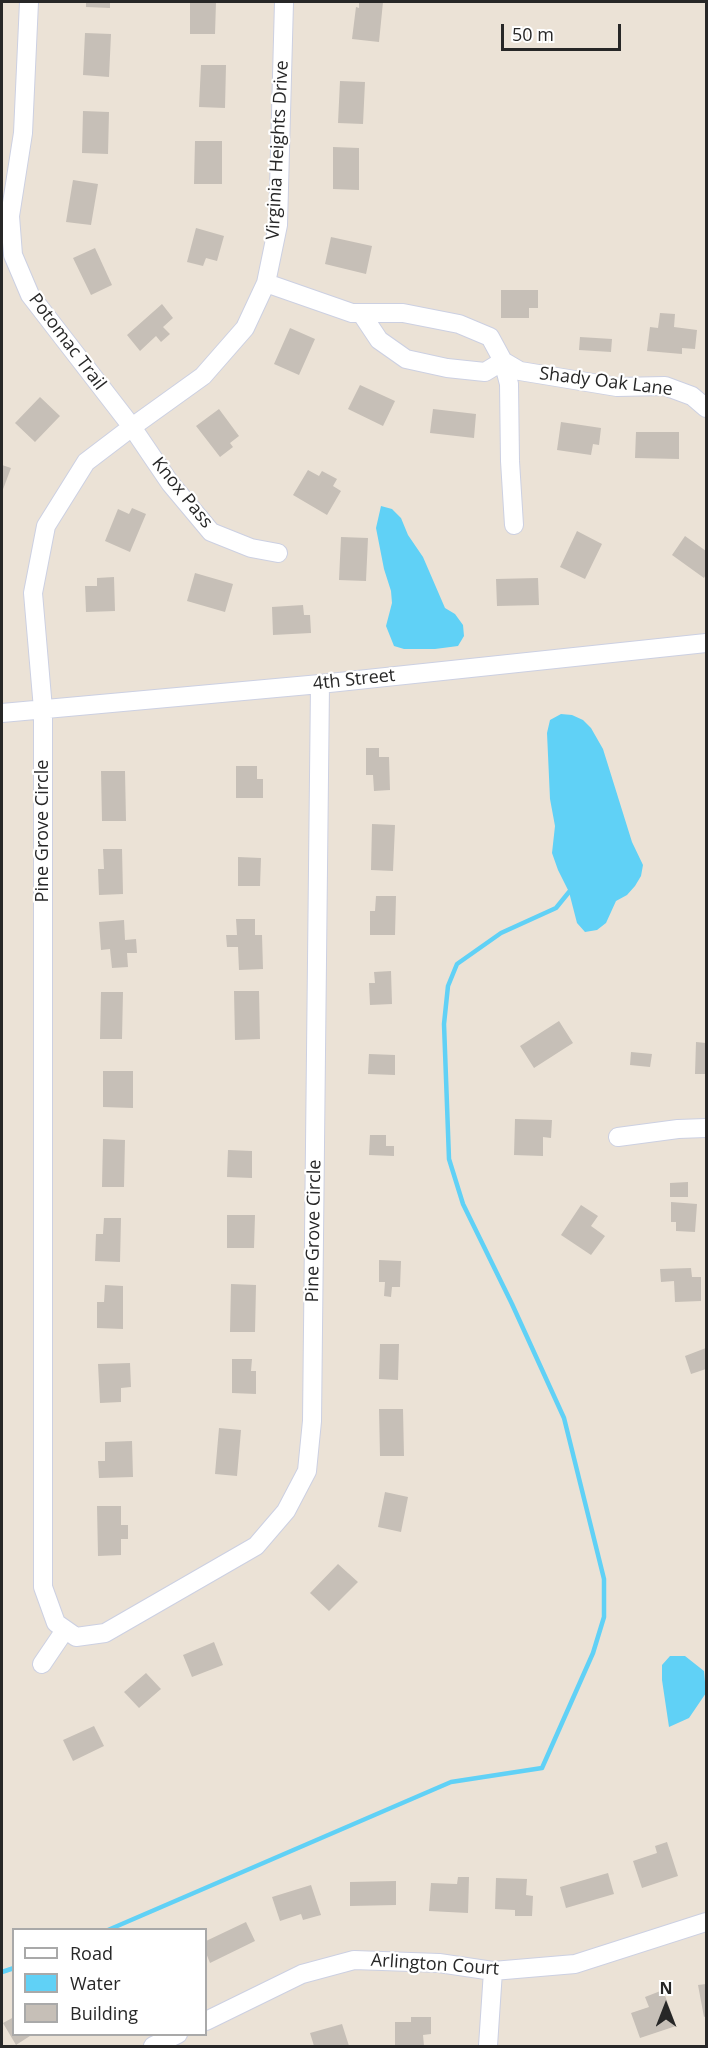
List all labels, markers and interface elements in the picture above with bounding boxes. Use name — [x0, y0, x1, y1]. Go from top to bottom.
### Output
scale bar — [504, 12, 624, 50]
text: 50 m — [512, 22, 554, 46]
street label: Virginia Heights Drive — [263, 60, 293, 240]
street label: Potomac Trail — [24, 289, 110, 395]
street label: Shady Oak Lane — [538, 363, 674, 401]
street label: Knox Pass — [147, 453, 217, 533]
street label: 4th Street — [312, 665, 396, 695]
street label: Pine Grove Circle — [32, 760, 54, 902]
street label: Pine Grove Circle — [302, 1159, 326, 1303]
legend — [12, 1928, 207, 2036]
text: Road — [70, 1941, 113, 1965]
street label: Arlington Court — [370, 1950, 500, 1980]
text: Water — [70, 1971, 121, 1995]
north arrow — [636, 1976, 696, 2036]
text: N — [659, 1977, 673, 1999]
text: Building — [70, 2001, 138, 2025]

